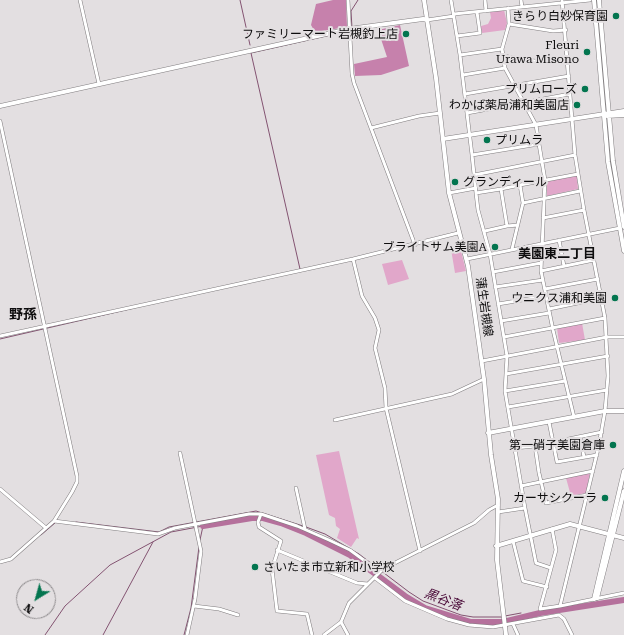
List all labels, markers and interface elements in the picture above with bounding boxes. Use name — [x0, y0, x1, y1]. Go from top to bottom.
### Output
place label: きらり白妙保育園 — [512, 9, 608, 23]
marker: きらり白妙保育園 — [611, 11, 621, 21]
place label: ファミリーマート岩槻釣上店 — [242, 27, 398, 41]
marker: ファミリーマート岩槻釣上店 — [401, 29, 411, 39]
place label: Fleuri Urawa Misono — [496, 38, 579, 66]
marker: Fleuri Urawa Misono — [582, 47, 592, 57]
place label: プリムローズ — [505, 82, 577, 96]
marker: プリムローズ — [580, 84, 590, 94]
place label: わかば薬局浦和美園店 — [449, 98, 569, 112]
marker: わかば薬局浦和美園店 — [572, 100, 582, 110]
place label: プリムラ — [495, 133, 543, 147]
marker: プリムラ — [482, 135, 492, 145]
place label: グランディール — [463, 175, 547, 189]
marker: グランディール — [450, 177, 460, 187]
place label: ブライトサム美園A — [383, 240, 487, 254]
marker: ブライトサム美園A — [490, 242, 500, 252]
district label: 美園東二丁目 — [518, 246, 596, 262]
street label: 蒲生岩槻線 — [473, 276, 495, 338]
place label: ウニクス浦和美園 — [511, 291, 607, 305]
marker: ウニクス浦和美園 — [610, 293, 620, 303]
district label: 野孫 — [9, 307, 37, 323]
place label: 第一硝子美園倉庫 — [509, 438, 605, 452]
marker: 第一硝子美園倉庫 — [608, 440, 618, 450]
place label: カーサシクーラ — [513, 491, 597, 505]
marker: カーサシクーラ — [600, 493, 610, 503]
place label: さいたま市立新和小学校 — [263, 560, 395, 574]
marker: さいたま市立新和小学校 — [250, 562, 260, 572]
north arrow — [16, 579, 56, 619]
water label: 黒谷落 — [422, 586, 464, 614]
text: N — [22, 600, 36, 616]

